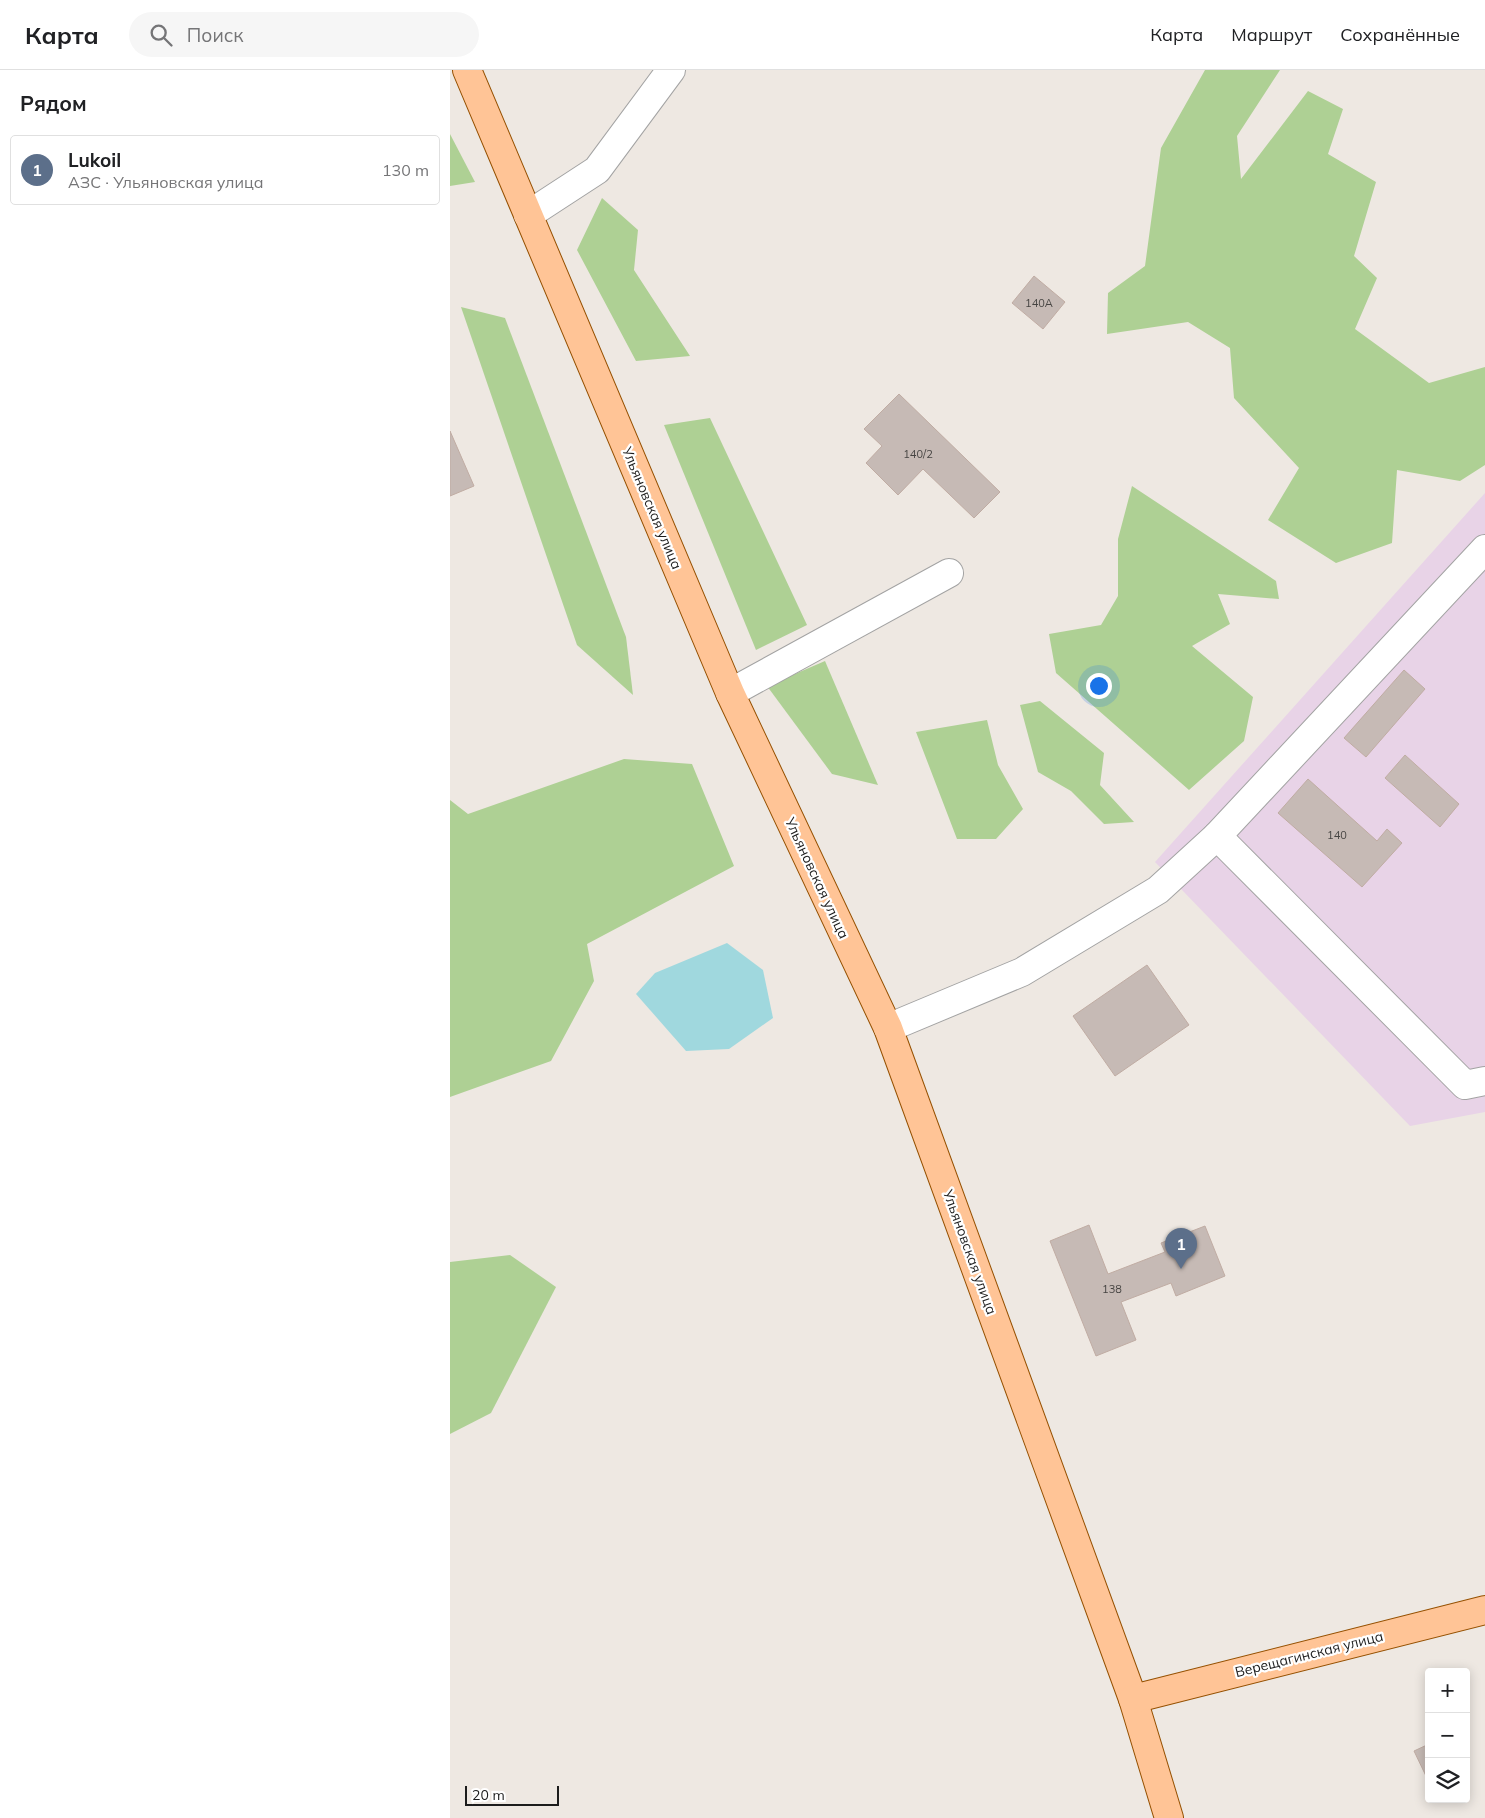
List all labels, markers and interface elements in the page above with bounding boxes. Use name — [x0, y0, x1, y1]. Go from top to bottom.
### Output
search box — [129, 12, 479, 57]
text: Карта — [25, 20, 99, 50]
icon: search — [147, 21, 175, 49]
text: Поиск — [187, 23, 244, 47]
text: Карта — [1150, 23, 1203, 46]
text: Маршрут — [1231, 23, 1312, 46]
text: Сохранённые — [1340, 23, 1460, 46]
text: Рядом — [20, 90, 87, 116]
text: Lukoil — [68, 148, 121, 172]
text: 1 — [32, 160, 42, 180]
text: 130 m — [382, 160, 429, 180]
text: АЗС · Ульяновская улица — [68, 172, 263, 192]
house number: 140А — [1025, 296, 1053, 310]
street label: Ульяновская улица — [618, 443, 686, 572]
house number: 140/2 — [903, 447, 933, 461]
your location — [1086, 673, 1112, 699]
street label: Ульяновская улица — [781, 814, 853, 941]
house number: 140 — [1327, 828, 1347, 842]
street label: Ульяновская улица — [939, 1186, 1001, 1317]
pin: 1 — [1165, 1228, 1197, 1269]
house number: 138 — [1102, 1282, 1122, 1296]
street label: Верещагинская улица — [1233, 1627, 1385, 1681]
map controls — [1425, 1668, 1470, 1803]
button: + — [1425, 1668, 1470, 1713]
button: − — [1425, 1713, 1470, 1758]
button: layers — [1425, 1758, 1470, 1803]
scale bar — [465, 1783, 559, 1806]
text: 20 m — [472, 1786, 505, 1804]

